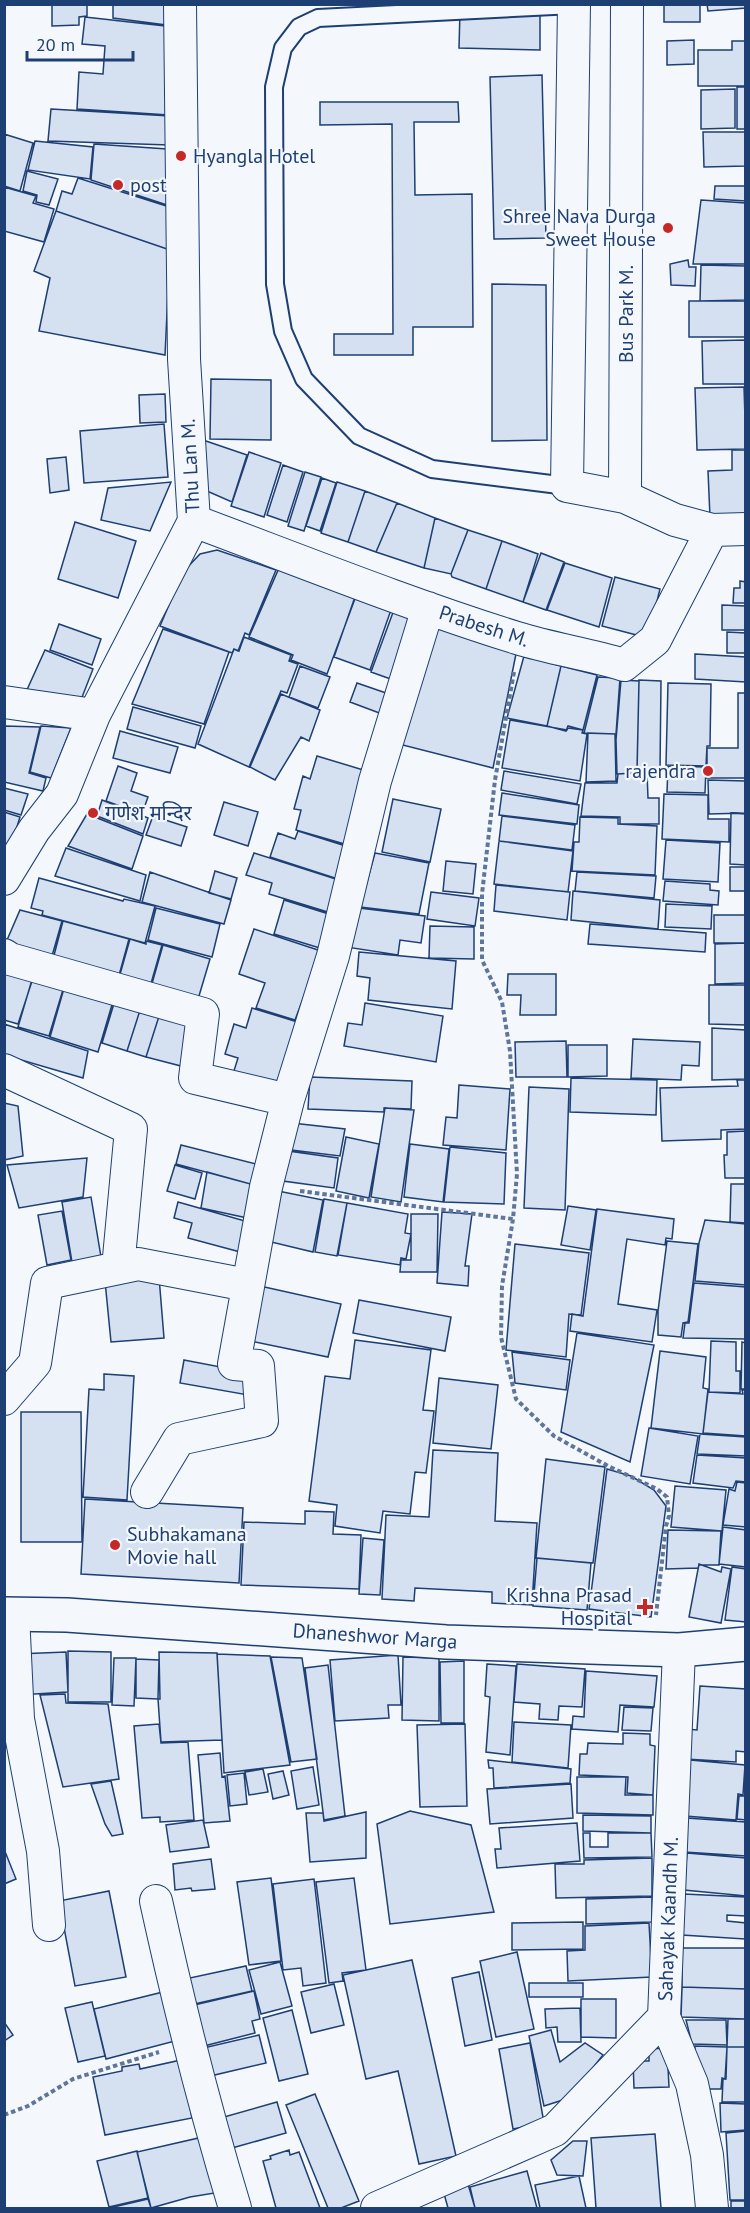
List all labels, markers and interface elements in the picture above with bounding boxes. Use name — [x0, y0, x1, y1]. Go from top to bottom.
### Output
scale bar — [27, 24, 134, 62]
text: 20 m — [36, 33, 75, 56]
place label: Hyangla Hotel — [193, 143, 315, 169]
marker: Hyangla Hotel — [174, 149, 188, 163]
place label: post — [130, 172, 167, 198]
marker: post — [111, 178, 125, 192]
place label: Shree Nava Durga Sweet House — [503, 203, 656, 252]
marker: Shree Nava Durga Sweet House — [661, 221, 675, 235]
street label: Bus Park M. — [613, 265, 639, 363]
street label: Thu Lan M. — [175, 418, 205, 514]
street label: Prabesh M. — [436, 599, 532, 653]
place label: rajendra — [625, 758, 696, 784]
marker: rajendra — [701, 764, 715, 778]
place label: गणेश मन्दिर — [105, 800, 193, 826]
marker: गणेश मन्दिर — [86, 806, 100, 820]
place label: Subhakamana Movie hall — [127, 1521, 247, 1570]
marker: Subhakamana Movie hall — [108, 1538, 122, 1552]
place label: Krishna Prasad Hospital — [506, 1582, 632, 1631]
marker: Krishna Prasad Hospital — [636, 1598, 654, 1616]
street label: Dhaneshwor Marga — [292, 1617, 458, 1655]
street label: Sahayak Kaandh M. — [652, 1836, 684, 2002]

